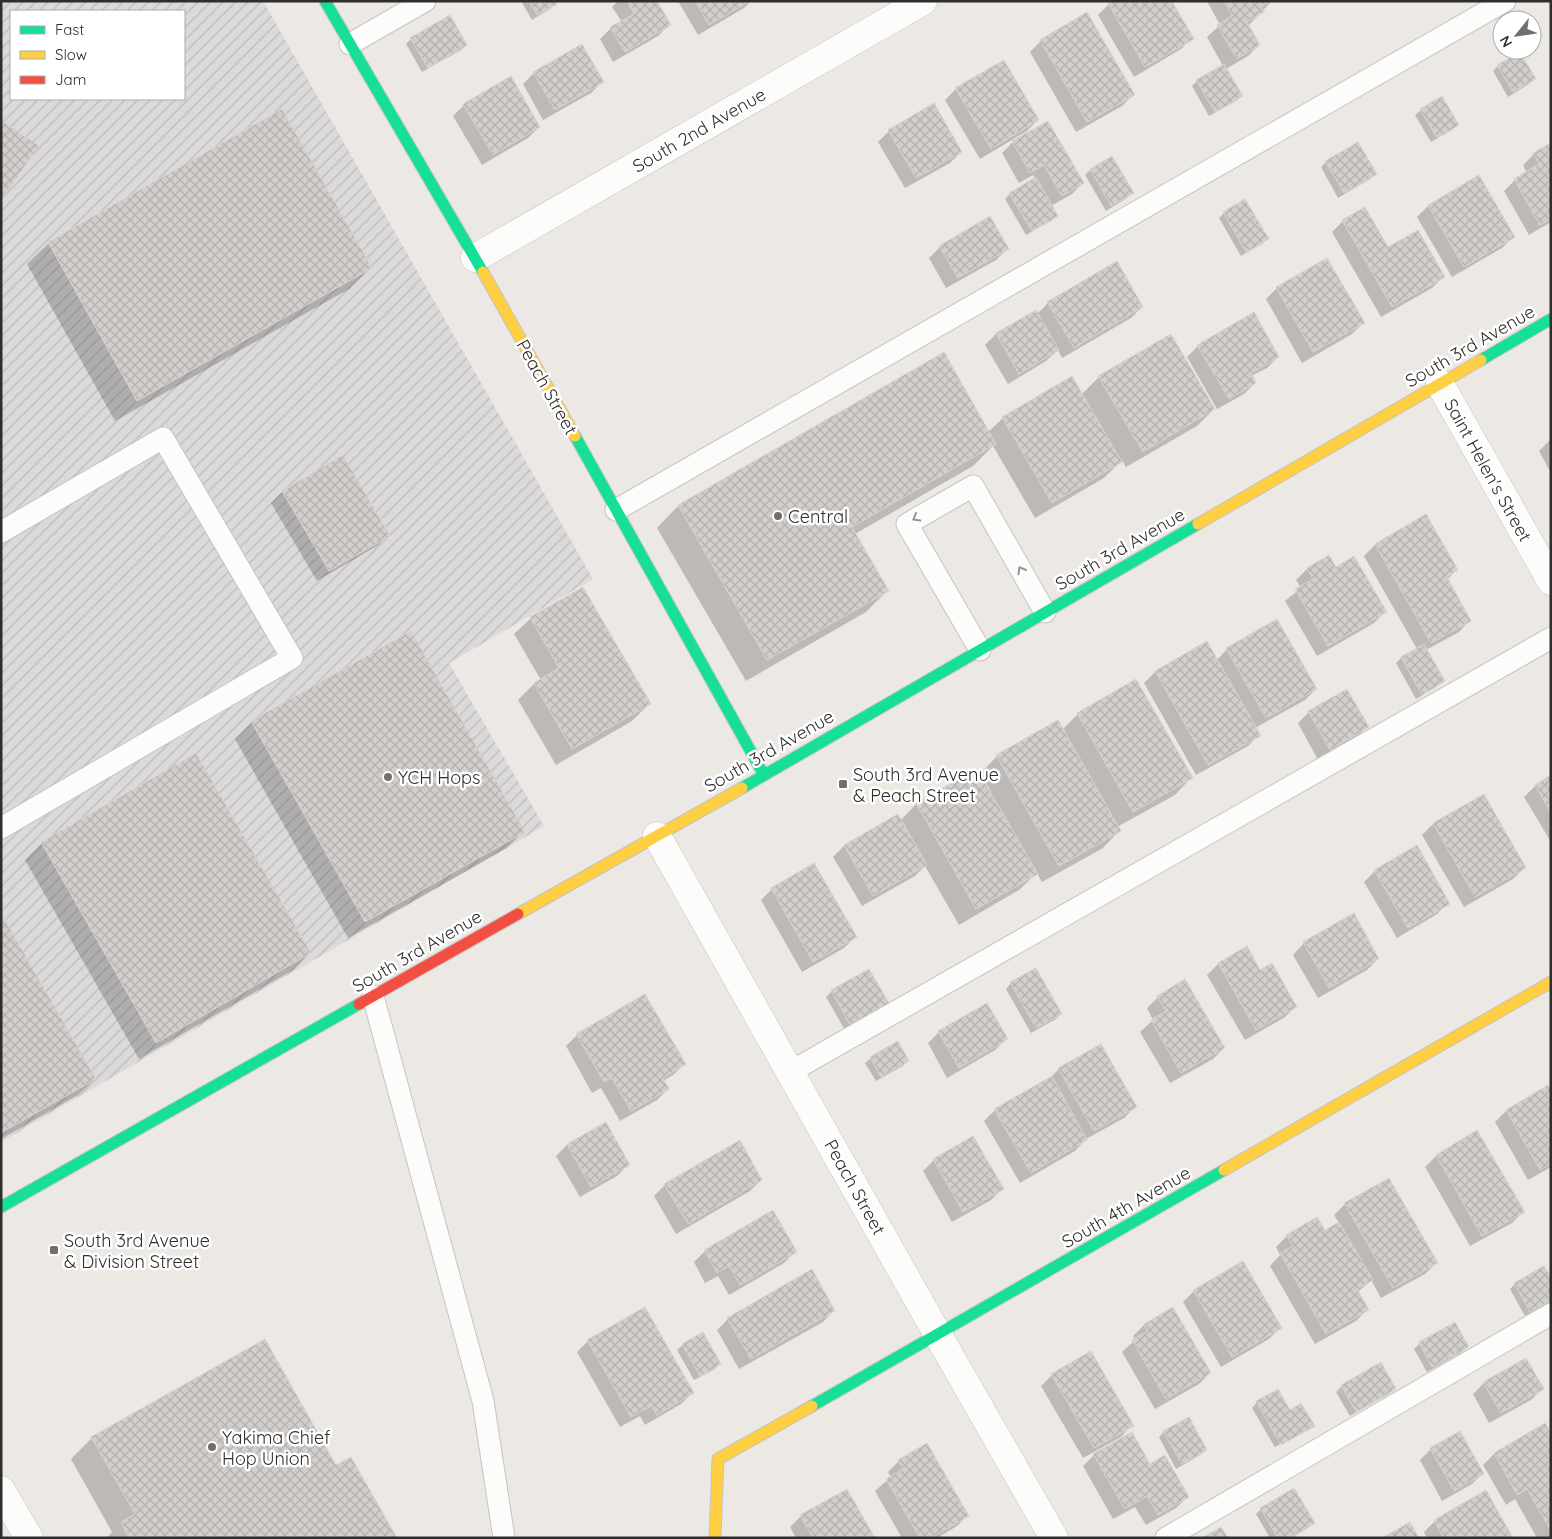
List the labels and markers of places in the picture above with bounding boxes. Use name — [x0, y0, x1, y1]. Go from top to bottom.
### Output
place label: Central — [788, 505, 848, 528]
marker: Central — [772, 510, 784, 522]
place label: South 3rd Avenue & Peach Street — [853, 763, 999, 807]
place label: YCH Hops — [398, 766, 480, 789]
marker: YCH Hops — [382, 771, 394, 783]
marker: South 3rd Avenue & Peach Street — [837, 778, 849, 790]
place label: South 3rd Avenue & Division Street — [64, 1229, 210, 1273]
marker: South 3rd Avenue & Division Street — [48, 1244, 60, 1256]
place label: Yakima Chief Hop Union — [222, 1426, 331, 1470]
marker: Yakima Chief Hop Union — [206, 1441, 218, 1453]

